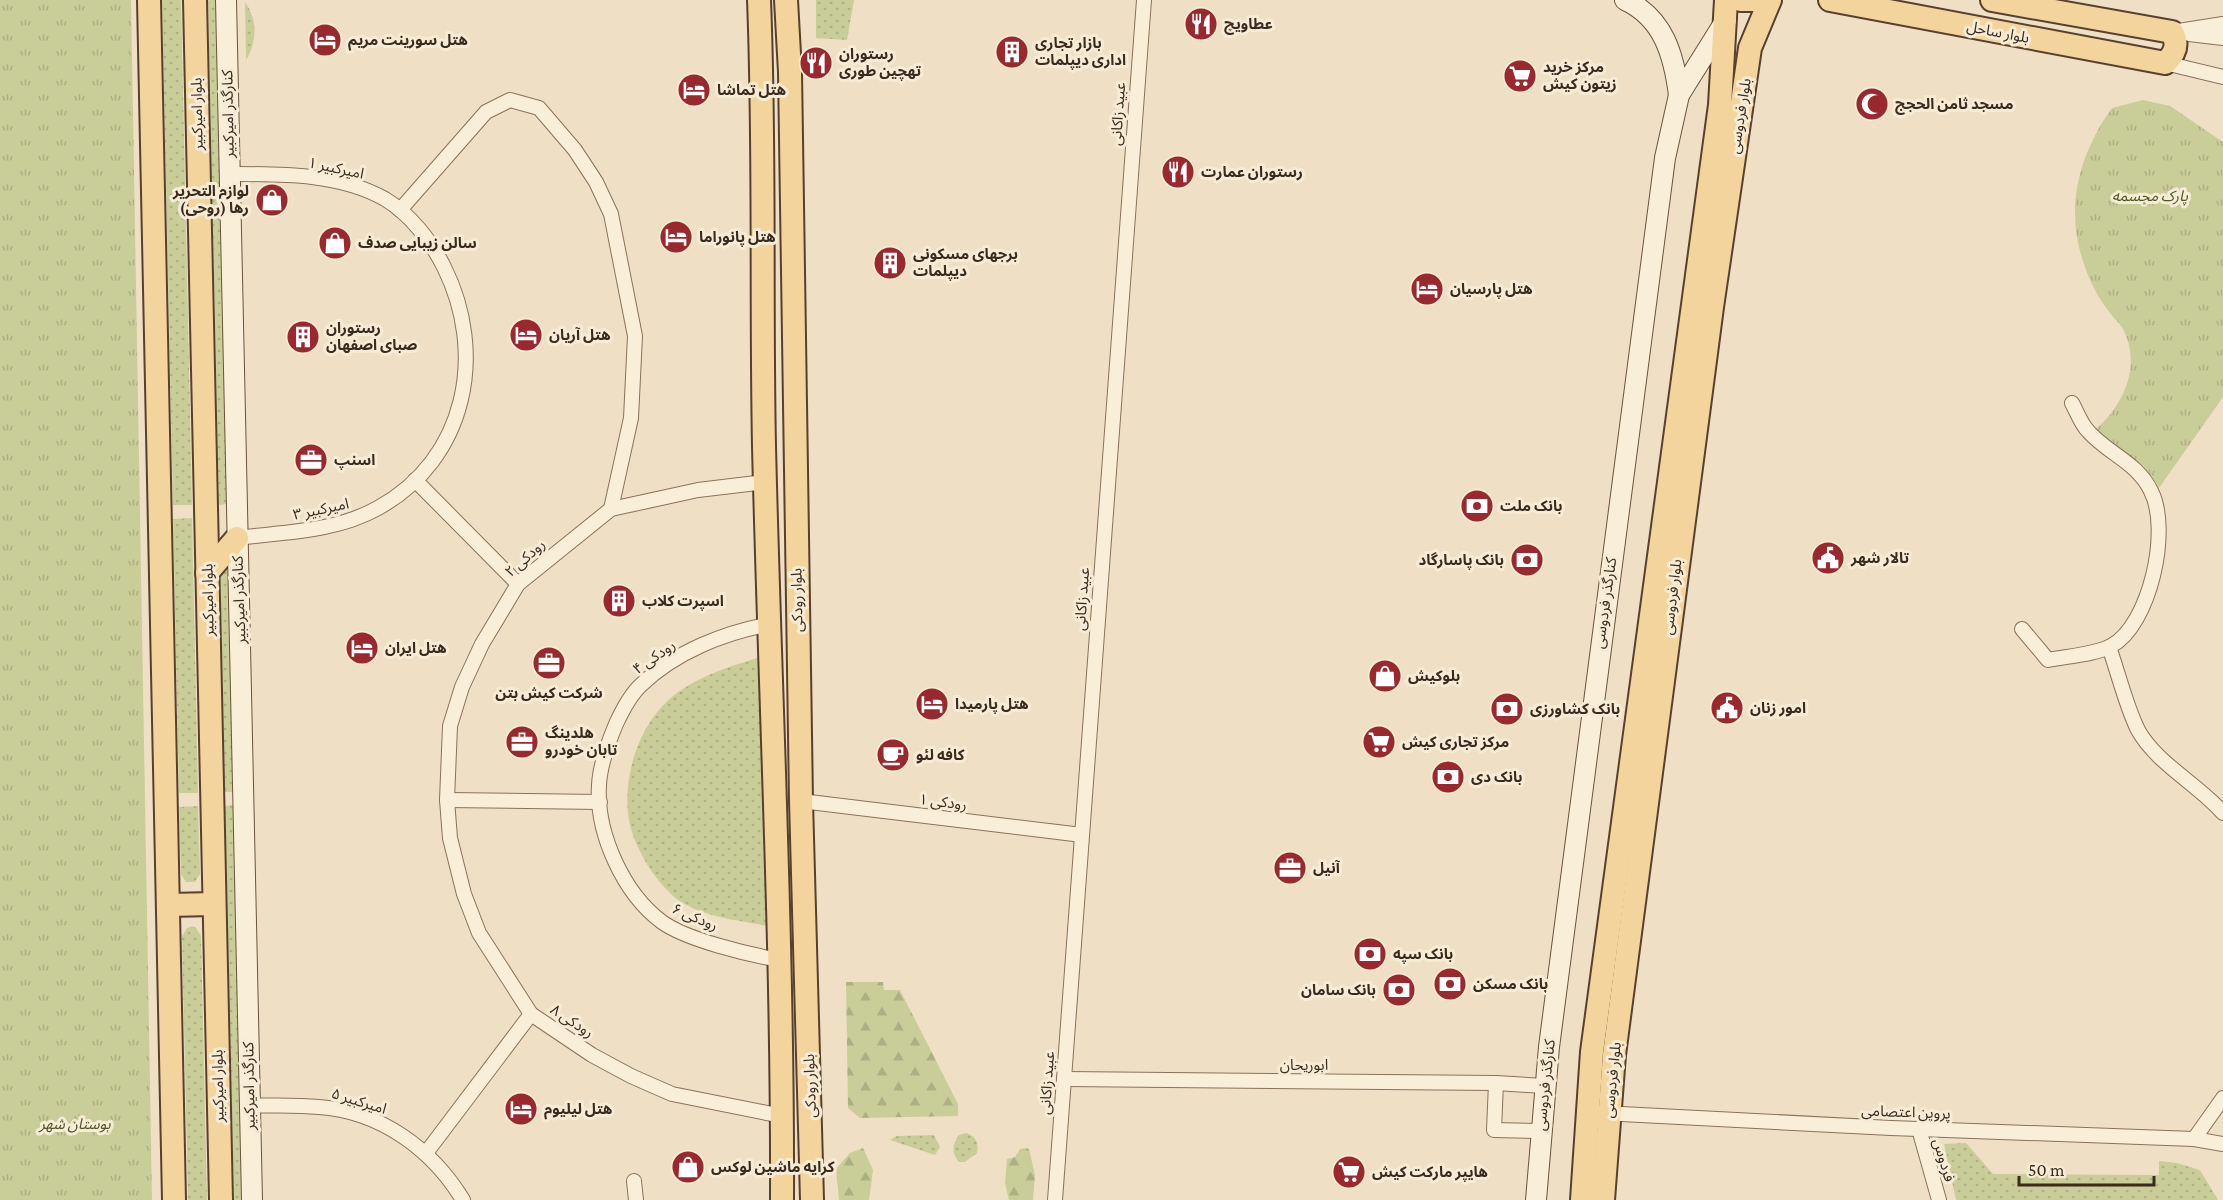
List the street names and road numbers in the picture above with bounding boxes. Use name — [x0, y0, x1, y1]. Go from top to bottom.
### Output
street label: بلوار ساحل — [1965, 18, 2031, 47]
street label: کنارگذر امیرکبیر — [219, 69, 238, 159]
street label: بلوار امیرکبیر — [188, 77, 207, 152]
street label: بلوار فردوسی — [1726, 77, 1755, 155]
street label: عبید زاکانی — [1108, 81, 1129, 146]
street label: امیرکبیر ۱ — [306, 154, 365, 183]
street label: امیرکبیر ۳ — [292, 495, 351, 524]
street label: رودکی ۲ — [502, 536, 549, 581]
street label: کنارگذر امیرکبیر — [229, 555, 250, 645]
street label: کنارگذر فردوسی — [1591, 556, 1620, 650]
street label: بلوار فردوسی — [1659, 558, 1686, 636]
street label: بلوار امیرکبیر — [199, 563, 218, 638]
street label: عبید زاکانی — [1072, 566, 1093, 631]
street label: بلوار رودکی — [788, 568, 807, 632]
street label: رودکی ۴ — [630, 637, 679, 678]
street label: رودکی ۱ — [918, 791, 968, 814]
street label: رودکی ۶ — [669, 900, 720, 935]
street label: رودکی ۸ — [547, 1001, 596, 1042]
street label: کنارگذر فردوسی — [1532, 1038, 1559, 1132]
street label: کنارگذر امیرکبیر — [240, 1041, 259, 1131]
street label: بلوار فردوسی — [1600, 1041, 1625, 1119]
street label: بلوار امیرکبیر — [209, 1049, 228, 1124]
street label: عبید زاکانی — [1037, 1050, 1058, 1115]
street label: بلوار رودکی — [801, 1054, 820, 1118]
street label: ابوریحان — [1280, 1057, 1328, 1074]
street label: امیرکبیر ۵ — [329, 1085, 388, 1118]
street label: پروین اعتصامی — [1861, 1102, 1951, 1124]
street label: فردوس — [1929, 1137, 1958, 1184]

